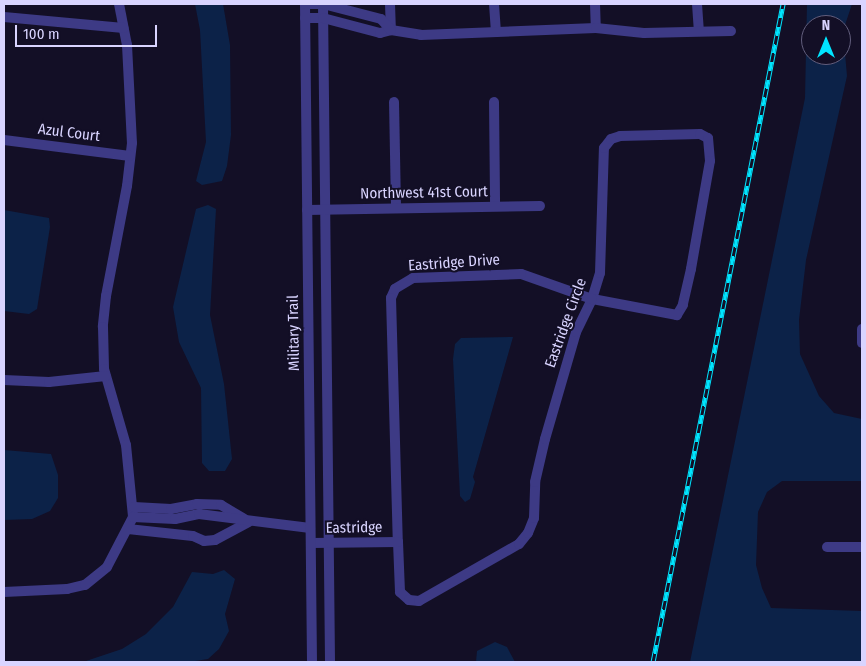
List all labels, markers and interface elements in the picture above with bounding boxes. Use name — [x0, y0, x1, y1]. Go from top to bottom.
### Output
scale bar — [18, 15, 160, 47]
north arrow — [801, 15, 851, 65]
text: N — [822, 17, 830, 34]
text: 100 m — [23, 25, 60, 43]
street label: Azul Court — [37, 120, 101, 146]
street label: Northwest 41st Court — [360, 183, 488, 203]
street label: Eastridge Drive — [408, 251, 500, 275]
street label: Eastridge Circle — [541, 276, 591, 370]
street label: Military Trail — [284, 295, 304, 371]
street label: Eastridge — [326, 519, 382, 537]

